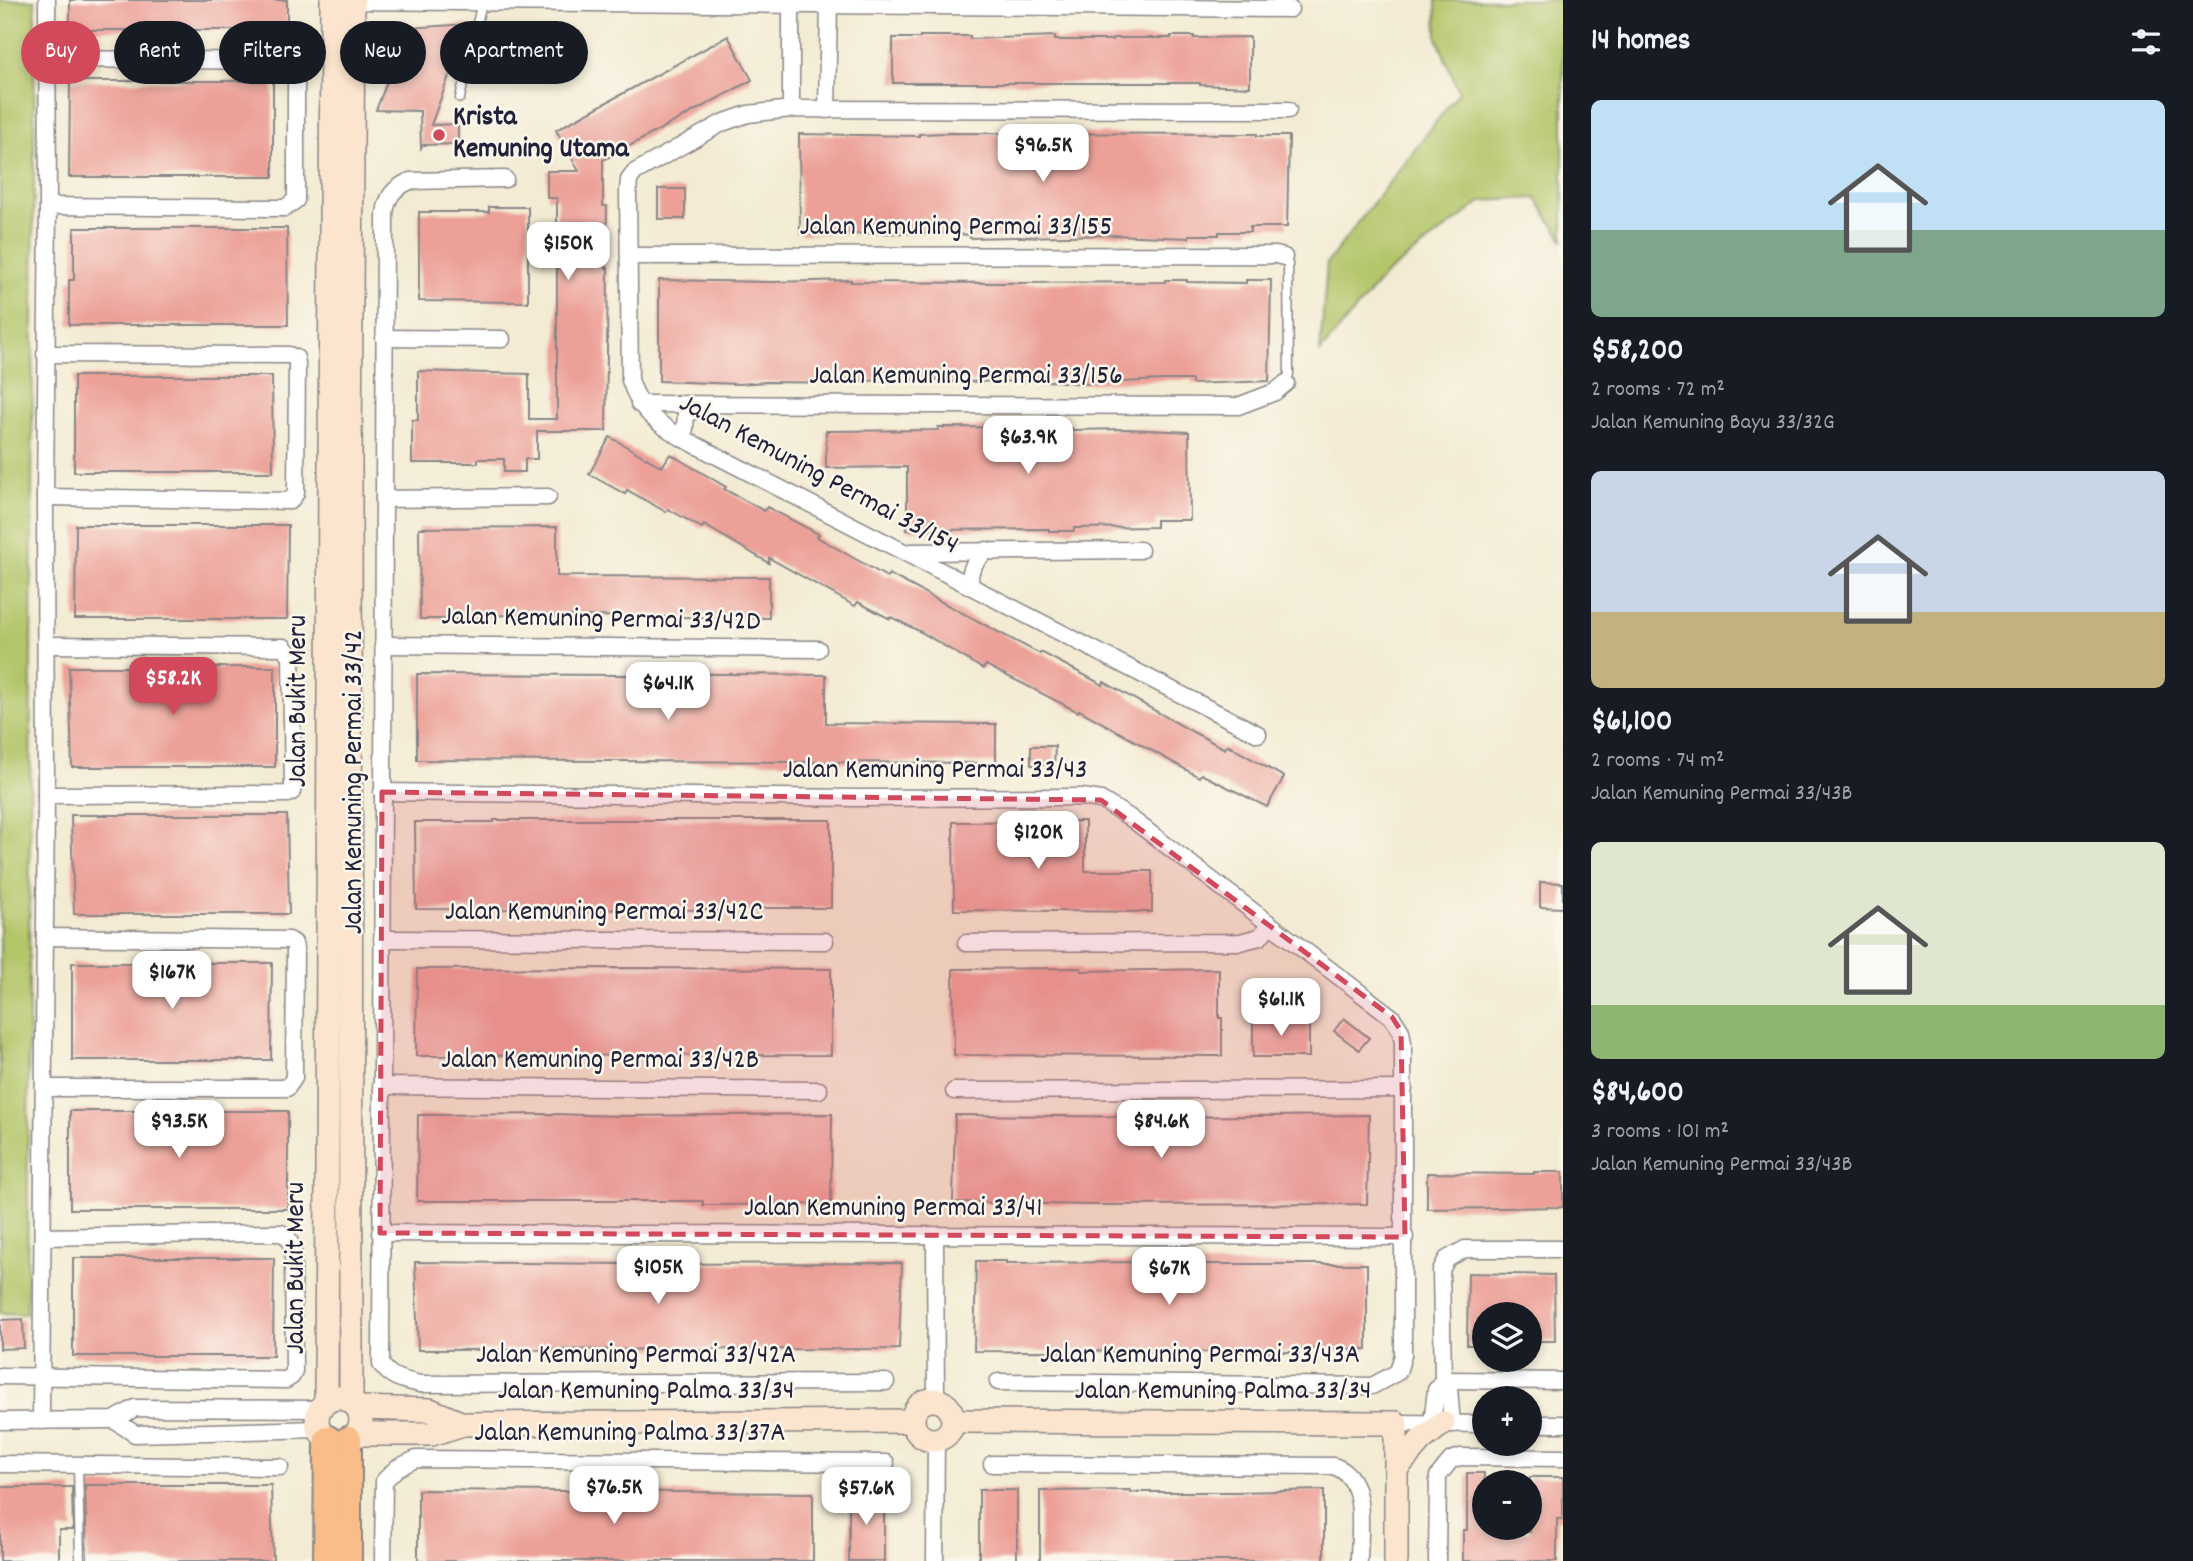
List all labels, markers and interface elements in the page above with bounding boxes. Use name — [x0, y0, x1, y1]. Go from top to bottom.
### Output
chip: Buy — [21, 21, 100, 84]
chip: Rent — [114, 21, 205, 84]
chip: Filters — [219, 21, 326, 84]
chip: New — [340, 21, 426, 84]
chip: Apartment — [440, 21, 588, 84]
text: 14 homes — [1591, 21, 1690, 64]
icon: filters — [2127, 23, 2165, 61]
place label: Krista Kemuning Utama — [453, 99, 629, 171]
pin: $96.5K — [986, 124, 1100, 184]
marker: Krista Kemuning Utama — [431, 127, 447, 143]
text: $96.5K — [1014, 130, 1072, 163]
icon: home — [1815, 145, 1941, 271]
street label: Jalan Kemuning Permai 33/155 — [800, 209, 1112, 249]
pin: $150K — [519, 222, 617, 282]
text: $150K — [543, 228, 593, 261]
text: $58,200 — [1591, 331, 1684, 374]
street label: Jalan Kemuning Permai 33/156 — [809, 358, 1123, 398]
text: 2 rooms · 72 m² — [1591, 374, 1725, 407]
street label: Jalan Kemuning Permai 33/154 — [671, 385, 965, 567]
text: Jalan Kemuning Bayu 33/32G — [1591, 407, 1835, 440]
pin: $63.9K — [971, 416, 1085, 476]
text: $63.9K — [999, 422, 1057, 455]
icon: home — [1815, 516, 1941, 642]
street label: Jalan Kemuning Permai 33/42D — [441, 598, 761, 644]
street label: Jalan Bukit Meru — [280, 615, 320, 787]
street label: Jalan Kemuning Permai 33/42 — [336, 630, 376, 934]
pin: $58.2K — [116, 658, 230, 717]
pin: $64.1K — [611, 662, 725, 722]
text: $58.2K — [145, 663, 201, 696]
text: $64.1K — [642, 668, 694, 701]
text: $61,100 — [1591, 702, 1672, 745]
text: 2 rooms · 74 m² — [1591, 745, 1724, 778]
street label: Jalan Kemuning Permai 33/43 — [783, 752, 1087, 792]
text: Jalan Kemuning Permai 33/43B — [1591, 778, 1852, 811]
pin: $120K — [989, 812, 1087, 871]
text: $120K — [1013, 817, 1063, 850]
icon: home — [1815, 887, 1941, 1013]
street label: Jalan Kemuning Permai 33/42C — [445, 894, 763, 934]
pin: $167K — [123, 951, 221, 1011]
text: $167K — [148, 957, 196, 990]
pin: $61.1K — [1224, 978, 1338, 1038]
text: $61.1K — [1257, 984, 1305, 1017]
street label: Jalan Kemuning Permai 33/42B — [441, 1042, 759, 1082]
text: $84,600 — [1591, 1073, 1684, 1116]
pin: $93.5K — [122, 1100, 236, 1160]
pin: $84.6K — [1104, 1100, 1218, 1160]
text: $93.5K — [150, 1106, 208, 1139]
text: $84.6K — [1133, 1106, 1189, 1139]
text: 3 rooms · 101 m² — [1591, 1116, 1729, 1149]
text: Jalan Kemuning Permai 33/43B — [1591, 1149, 1852, 1182]
street label: Jalan Bukit Meru — [278, 1182, 318, 1354]
street label: Jalan Kemuning Permai 33/41 — [744, 1190, 1042, 1230]
pin: $105K — [609, 1246, 707, 1306]
pin: $67K — [1128, 1248, 1210, 1307]
text: $105K — [633, 1252, 683, 1285]
text: $67K — [1148, 1253, 1190, 1286]
map controls — [1472, 1302, 1542, 1540]
button: layers — [1472, 1302, 1542, 1372]
street label: Jalan Kemuning Permai 33/42A — [476, 1337, 796, 1377]
street label: Jalan Kemuning Permai 33/43A — [1040, 1337, 1360, 1377]
street label: Jalan Kemuning Palma 33/34 — [498, 1373, 794, 1413]
street label: Jalan Kemuning Palma 33/34 — [1075, 1373, 1371, 1413]
button: + — [1472, 1386, 1542, 1456]
street label: Jalan Kemuning Palma 33/37A — [474, 1415, 786, 1455]
pin: $76.5K — [557, 1466, 671, 1526]
pin: $57.6K — [809, 1468, 923, 1527]
button: − — [1472, 1470, 1542, 1540]
text: $76.5K — [586, 1472, 642, 1505]
text: $57.6K — [838, 1473, 894, 1506]

